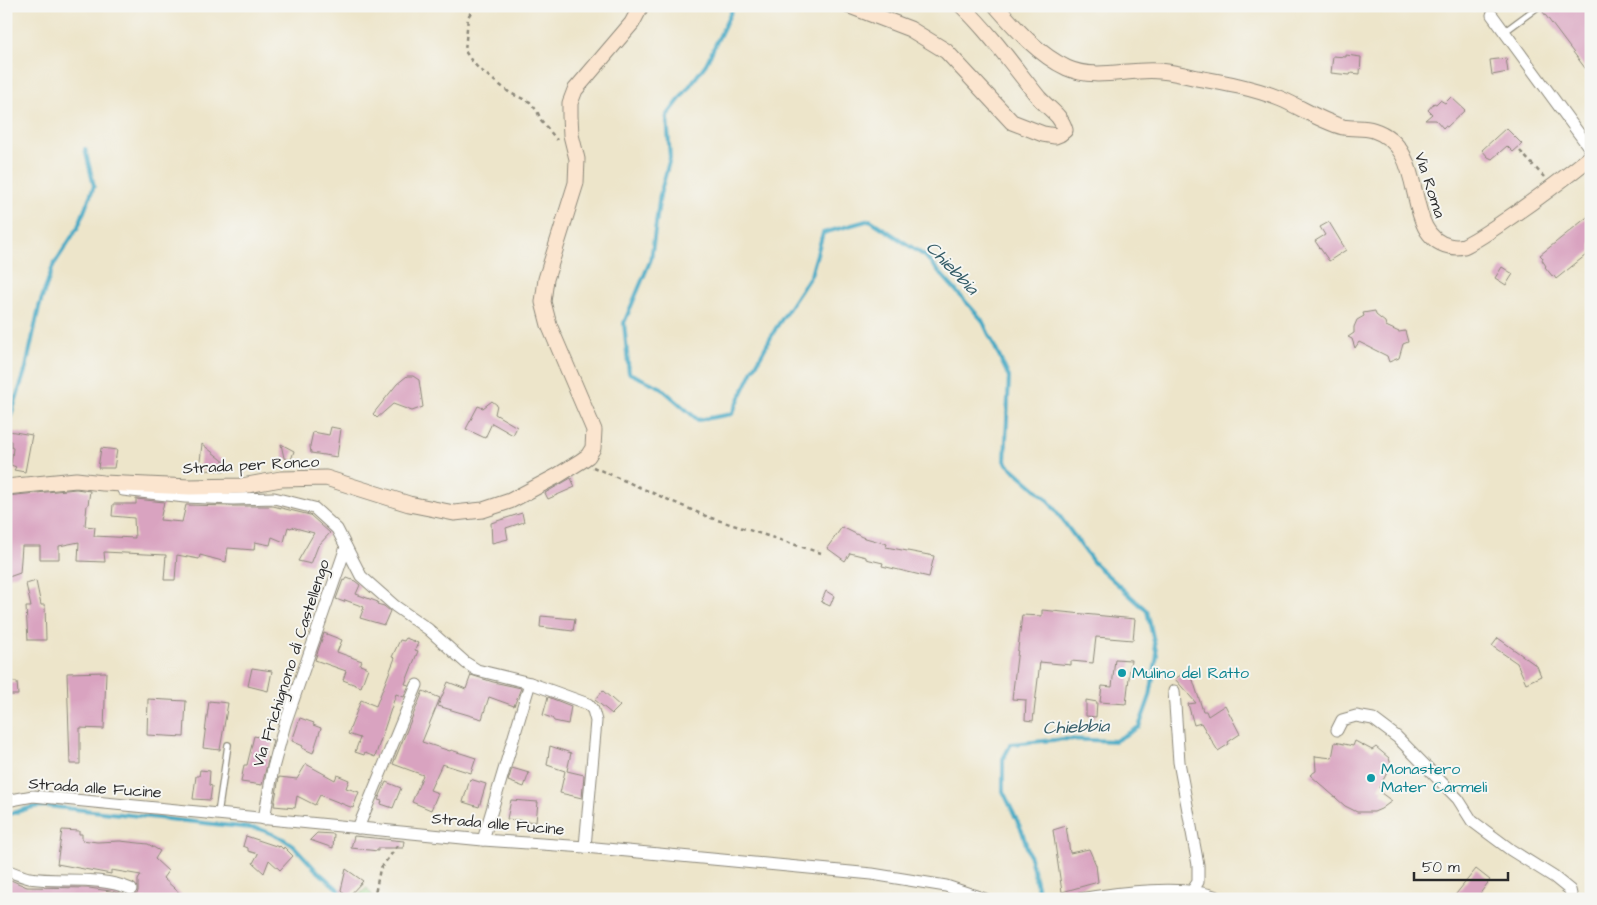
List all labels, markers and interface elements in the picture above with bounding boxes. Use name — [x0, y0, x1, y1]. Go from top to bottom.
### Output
street label: Via Roma — [1409, 149, 1451, 221]
water label: Chiebbia — [920, 235, 985, 301]
street label: Strada per Ronco — [182, 450, 320, 480]
street label: Via Frichignono di Castellengo — [247, 556, 336, 770]
place label: Mulino del Ratto — [1132, 662, 1249, 684]
marker: Mulino del Ratto — [1116, 667, 1128, 679]
water label: Chiebbia — [1042, 713, 1110, 741]
place label: Monastero Mater Carmeli — [1381, 758, 1488, 798]
street label: Strada alle Fucine — [28, 772, 163, 804]
marker: Monastero Mater Carmeli — [1365, 772, 1377, 784]
street label: Strada alle Fucine — [431, 807, 566, 841]
scale bar — [1414, 850, 1508, 882]
text: 50 m — [1422, 857, 1460, 878]

